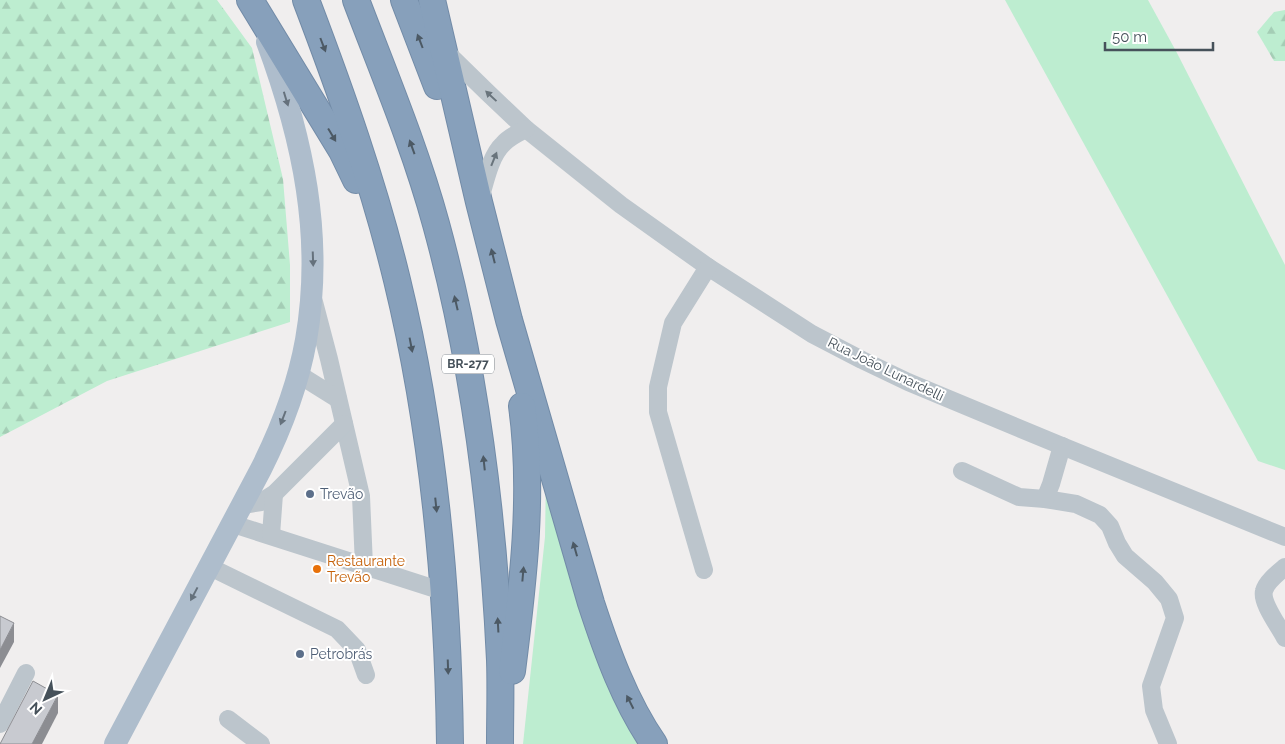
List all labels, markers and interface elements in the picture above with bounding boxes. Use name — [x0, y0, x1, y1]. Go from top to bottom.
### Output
scale bar — [1105, 20, 1212, 52]
text: 50 m — [1112, 28, 1147, 46]
one-way arrow — [416, 34, 423, 49]
one-way arrow — [320, 38, 328, 53]
one-way arrow — [485, 90, 497, 102]
one-way arrow — [283, 92, 291, 107]
one-way arrow — [328, 129, 337, 142]
one-way arrow — [408, 139, 416, 154]
one-way arrow — [490, 151, 498, 166]
one-way arrow — [488, 249, 496, 264]
one-way arrow — [309, 251, 317, 267]
one-way arrow — [452, 296, 460, 311]
street label: Rua João Lunardelli — [825, 334, 947, 404]
one-way arrow — [408, 337, 416, 353]
road number: BR-277 — [442, 354, 494, 374]
one-way arrow — [279, 411, 287, 426]
one-way arrow — [480, 455, 488, 471]
place label: Trevão — [320, 486, 363, 502]
marker: Trevão — [304, 488, 316, 500]
one-way arrow — [432, 497, 440, 513]
one-way arrow — [571, 542, 579, 557]
place label: Restaurante Trevão — [327, 553, 405, 585]
marker: Restaurante Trevão — [311, 563, 323, 575]
one-way arrow — [519, 566, 527, 582]
one-way arrow — [190, 587, 198, 601]
one-way arrow — [493, 617, 501, 633]
place label: Petrobrás — [310, 646, 373, 662]
marker: Petrobrás — [294, 648, 306, 660]
one-way arrow — [445, 659, 453, 675]
north arrow — [20, 674, 70, 724]
one-way arrow — [626, 694, 634, 709]
text: N — [27, 699, 45, 718]

